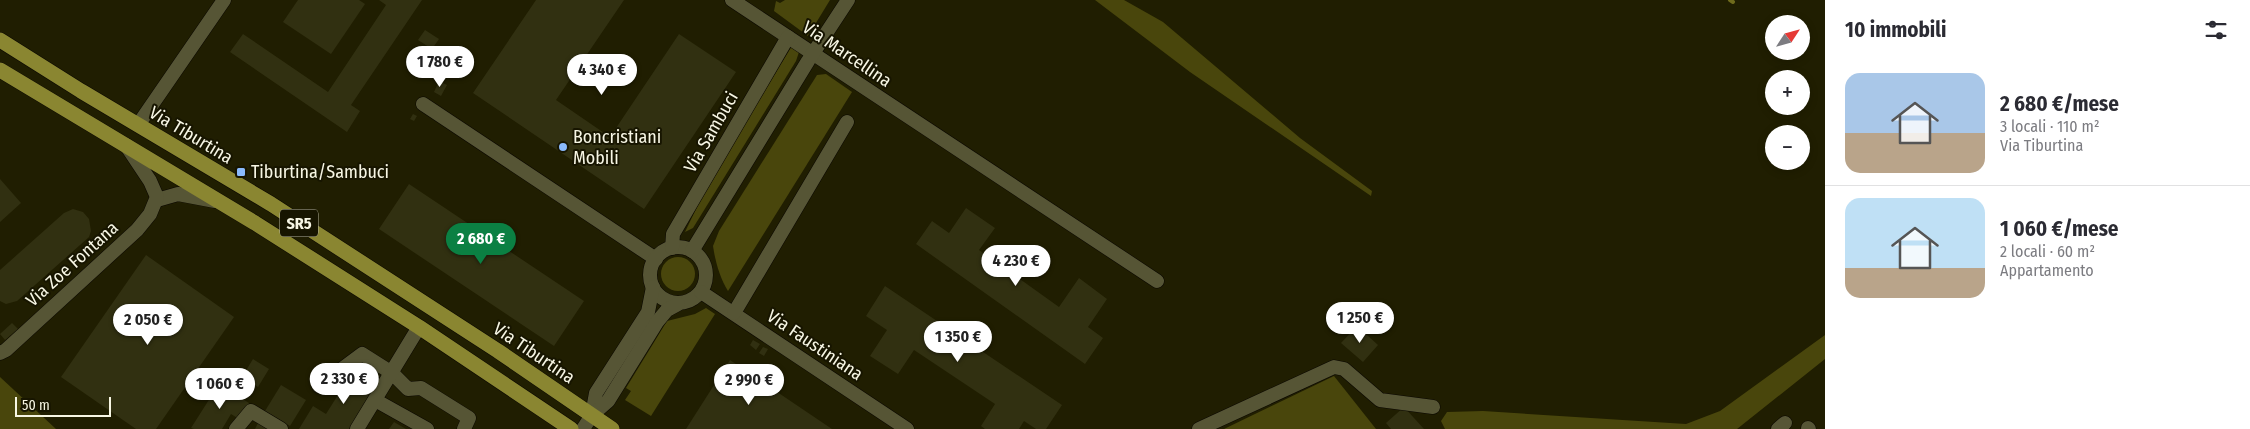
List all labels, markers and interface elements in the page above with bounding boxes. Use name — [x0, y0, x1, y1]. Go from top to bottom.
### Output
north arrow — [1765, 15, 1810, 60]
map controls — [1765, 15, 1810, 170]
street label: Via Marcellina — [798, 16, 896, 92]
icon: filters — [2202, 16, 2230, 44]
text: 10 immobili — [1845, 17, 1946, 43]
pin: 1 780 € — [394, 46, 486, 88]
text: 1 780 € — [417, 52, 463, 71]
pin: 4 340 € — [556, 54, 648, 96]
text: 4 340 € — [578, 60, 626, 79]
button: + — [1765, 70, 1810, 115]
street label: Via Sambuci — [679, 88, 743, 176]
text: 2 680 €/mese — [2000, 91, 2119, 117]
icon: home — [1885, 93, 1945, 153]
street label: Via Tiburtina — [145, 101, 237, 169]
text: 3 locali · 110 m² — [2000, 117, 2099, 136]
button: − — [1765, 125, 1810, 170]
place label: Boncristiani Mobili — [573, 126, 661, 169]
text: Via Tiburtina — [2000, 136, 2083, 155]
marker: Boncristiani Mobili — [557, 141, 569, 153]
place label: Tiburtina/Sambuci — [251, 161, 389, 183]
marker: Tiburtina/Sambuci — [235, 166, 247, 178]
road number: SR5 — [280, 210, 318, 237]
text: 1 060 €/mese — [2000, 216, 2119, 242]
street label: Via Zoe Fontana — [21, 217, 123, 311]
icon: home — [1885, 218, 1945, 278]
pin: 2 680 € — [435, 222, 527, 265]
text: 2 680 € — [457, 229, 505, 248]
text: 2 locali · 60 m² — [2000, 242, 2095, 261]
pin: 4 230 € — [970, 244, 1062, 287]
text: 4 230 € — [992, 251, 1040, 270]
text: Appartamento — [2000, 261, 2094, 280]
pin: 1 250 € — [1314, 302, 1406, 344]
pin: 2 050 € — [102, 304, 194, 346]
street label: Via Faustiniana — [763, 305, 867, 385]
text: 1 250 € — [1337, 308, 1383, 327]
text: 2 050 € — [124, 310, 172, 329]
street label: Via Tiburtina — [489, 318, 579, 388]
pin: 1 350 € — [912, 320, 1004, 363]
text: 1 350 € — [935, 327, 981, 346]
pin: 2 330 € — [298, 362, 390, 405]
pin: 2 990 € — [703, 364, 795, 406]
pin: 1 060 € — [174, 368, 266, 410]
text: 2 330 € — [321, 369, 367, 388]
text: 2 990 € — [725, 370, 773, 389]
text: 1 060 € — [196, 374, 244, 393]
scale bar — [15, 394, 111, 417]
text: 50 m — [22, 397, 50, 414]

